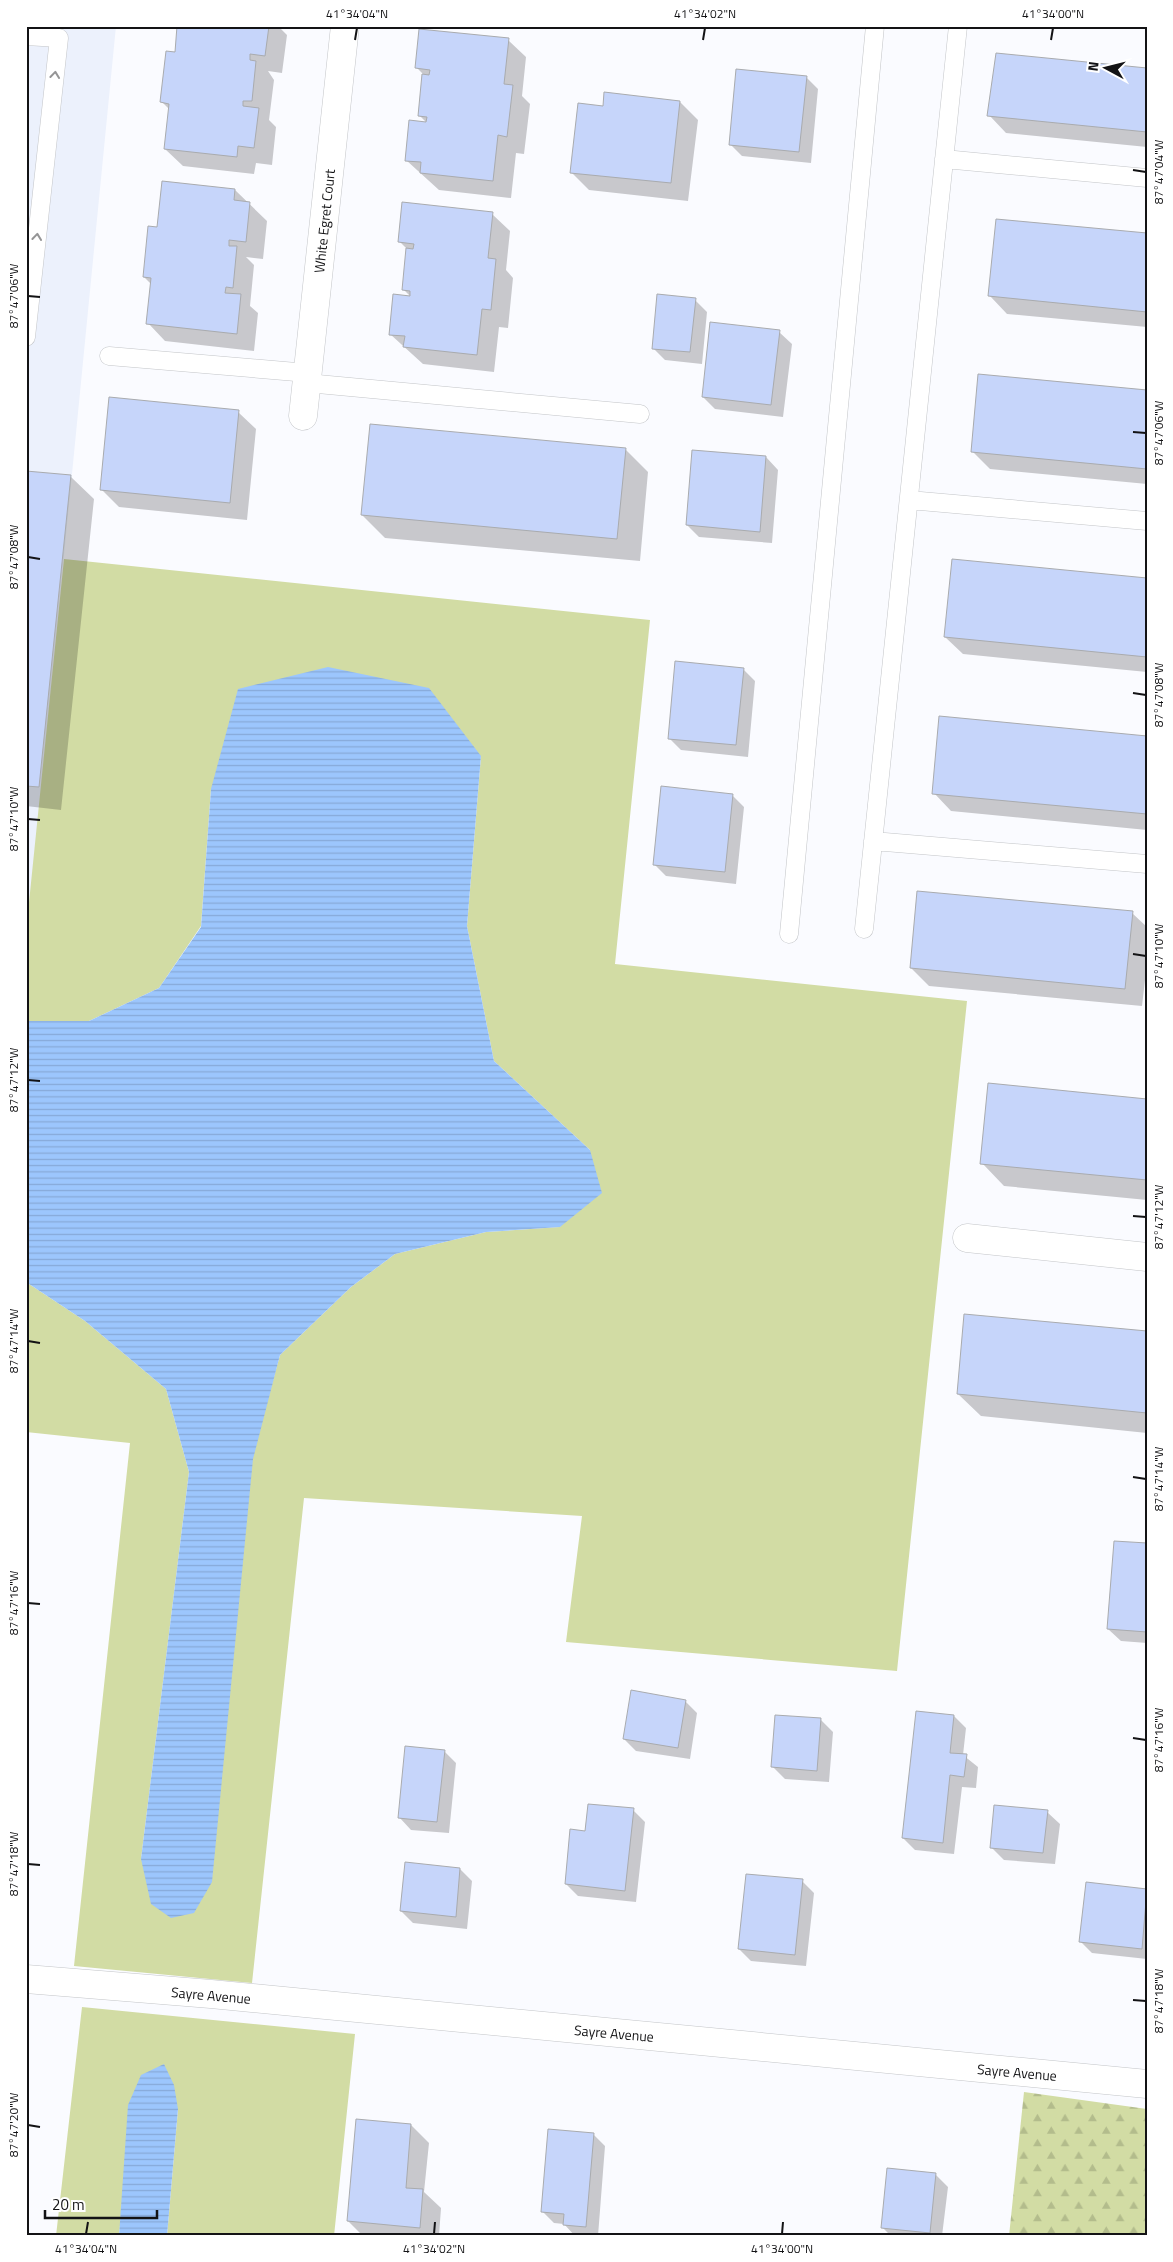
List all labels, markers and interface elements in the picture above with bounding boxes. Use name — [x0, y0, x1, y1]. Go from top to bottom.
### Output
text: 41°34'04"N — [326, 4, 388, 23]
text: 41°34'02"N — [674, 4, 736, 23]
text: 41°34'00"N — [1022, 4, 1084, 23]
north arrow — [1080, 42, 1130, 92]
text: N — [1082, 60, 1104, 72]
one-way arrow — [49, 71, 60, 79]
text: 87°47'04"W — [1149, 139, 1168, 204]
street label: White Egret Court — [308, 168, 340, 274]
one-way arrow — [31, 232, 42, 240]
text: 87°47'06"W — [4, 263, 23, 328]
text: 87°47'06"W — [1149, 400, 1168, 465]
text: 87°47'08"W — [4, 524, 23, 589]
text: 87°47'08"W — [1149, 662, 1168, 727]
text: 87°47'10"W — [4, 786, 23, 851]
text: 87°47'10"W — [1149, 923, 1168, 988]
text: 87°47'12"W — [4, 1047, 23, 1112]
text: 87°47'12"W — [1149, 1184, 1168, 1249]
text: 87°47'14"W — [4, 1308, 23, 1373]
text: 87°47'14"W — [1149, 1446, 1168, 1511]
text: 87°47'16"W — [4, 1570, 23, 1635]
text: 87°47'16"W — [1149, 1707, 1168, 1772]
text: 87°47'18"W — [4, 1831, 23, 1896]
text: 87°47'18"W — [1149, 1968, 1168, 2033]
street label: Sayre Avenue — [170, 1981, 252, 2009]
street label: Sayre Avenue — [573, 2019, 655, 2047]
street label: Sayre Avenue — [976, 2058, 1058, 2086]
text: 87°47'20"W — [4, 2092, 23, 2157]
scale bar — [45, 2187, 158, 2219]
text: 20 m — [52, 2193, 85, 2216]
text: 41°34'04"N — [55, 2239, 117, 2258]
text: 41°34'02"N — [403, 2239, 465, 2258]
text: 41°34'00"N — [751, 2239, 813, 2258]

